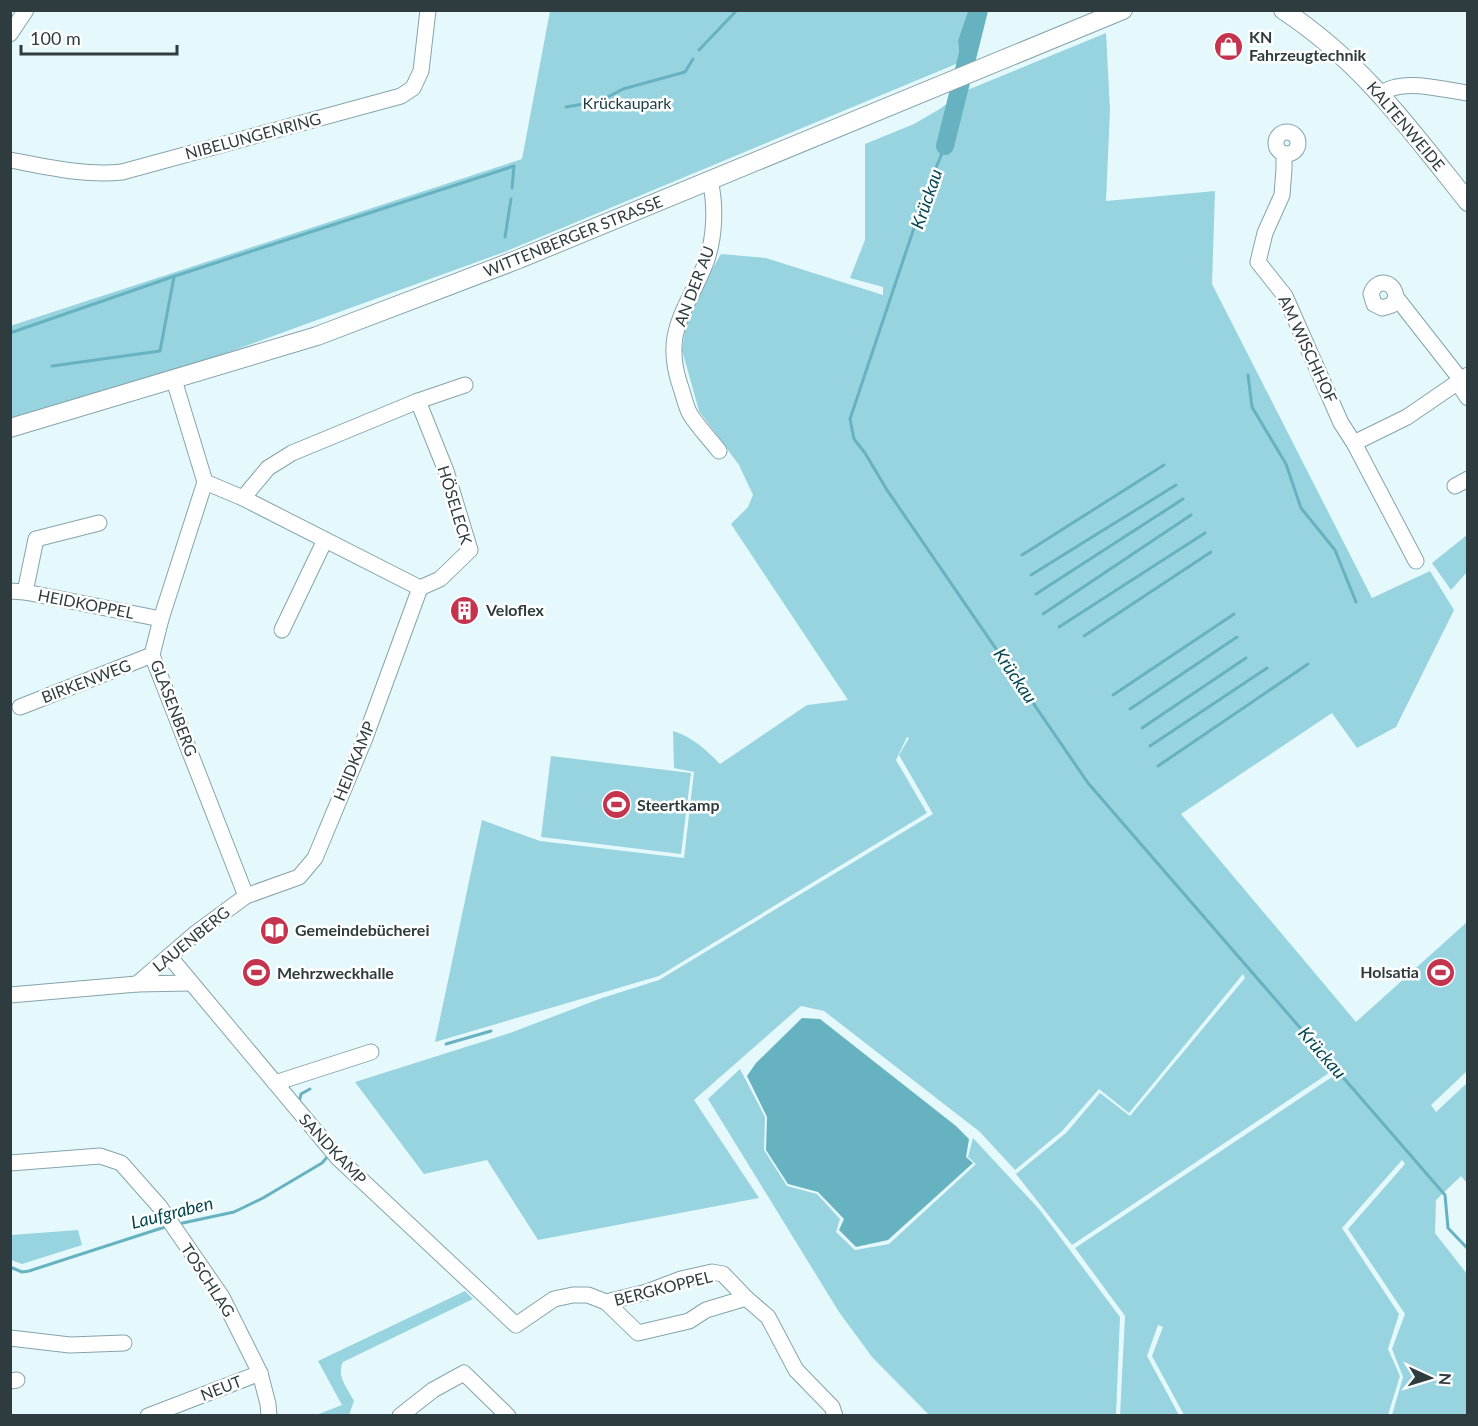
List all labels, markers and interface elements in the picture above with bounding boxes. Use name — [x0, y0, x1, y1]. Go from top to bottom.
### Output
scale bar — [21, 18, 177, 56]
text: 100 m — [30, 27, 81, 49]
place label: KN Fahrzeugtechnik — [1249, 27, 1367, 64]
shop icon: KN Fahrzeugtechnik — [1212, 30, 1244, 62]
street label: KALTENWEIDE — [1364, 77, 1449, 174]
park label: Krückaupark — [583, 93, 672, 112]
street label: NIBELUNGENRING — [183, 108, 323, 163]
water label: Krückau — [906, 166, 947, 231]
street label: WITTENBERGER STRASSE — [480, 191, 665, 280]
street label: AN DER AU — [670, 243, 718, 329]
street label: AM WISCHHOF — [1275, 292, 1342, 405]
street label: HÖSELECK — [434, 463, 477, 547]
street label: HEIDKOPPEL — [36, 585, 136, 622]
building icon: Veloflex — [449, 594, 481, 626]
place label: Veloflex — [485, 600, 545, 619]
water label: Krückau — [989, 644, 1042, 707]
street label: BIRKENWEG — [38, 655, 133, 706]
street label: GLASENBERG — [147, 657, 202, 759]
street label: HEIDKAMP — [329, 718, 378, 803]
sports icon: Steertkamp — [600, 789, 632, 821]
place label: Steertkamp — [637, 795, 719, 814]
street label: LAUENBERG — [148, 902, 233, 975]
library icon: Gemeindebücherei — [258, 914, 290, 946]
place label: Gemeindebücherei — [295, 920, 429, 939]
sports icon: Holsatia — [1424, 956, 1456, 988]
sports icon: Mehrzweckhalle — [240, 957, 272, 989]
place label: Holsatia — [1360, 962, 1419, 981]
place label: Mehrzweckhalle — [277, 963, 394, 982]
water label: Krückau — [1294, 1022, 1351, 1083]
street label: SANDKAMP — [296, 1109, 371, 1188]
water label: Laufgraben — [128, 1191, 215, 1233]
street label: TOSCHLAG — [178, 1239, 239, 1320]
street label: BERGKOPPEL — [612, 1266, 714, 1309]
north arrow — [1400, 1348, 1460, 1408]
street label: NEUT — [197, 1371, 245, 1404]
text: N — [1436, 1372, 1455, 1386]

